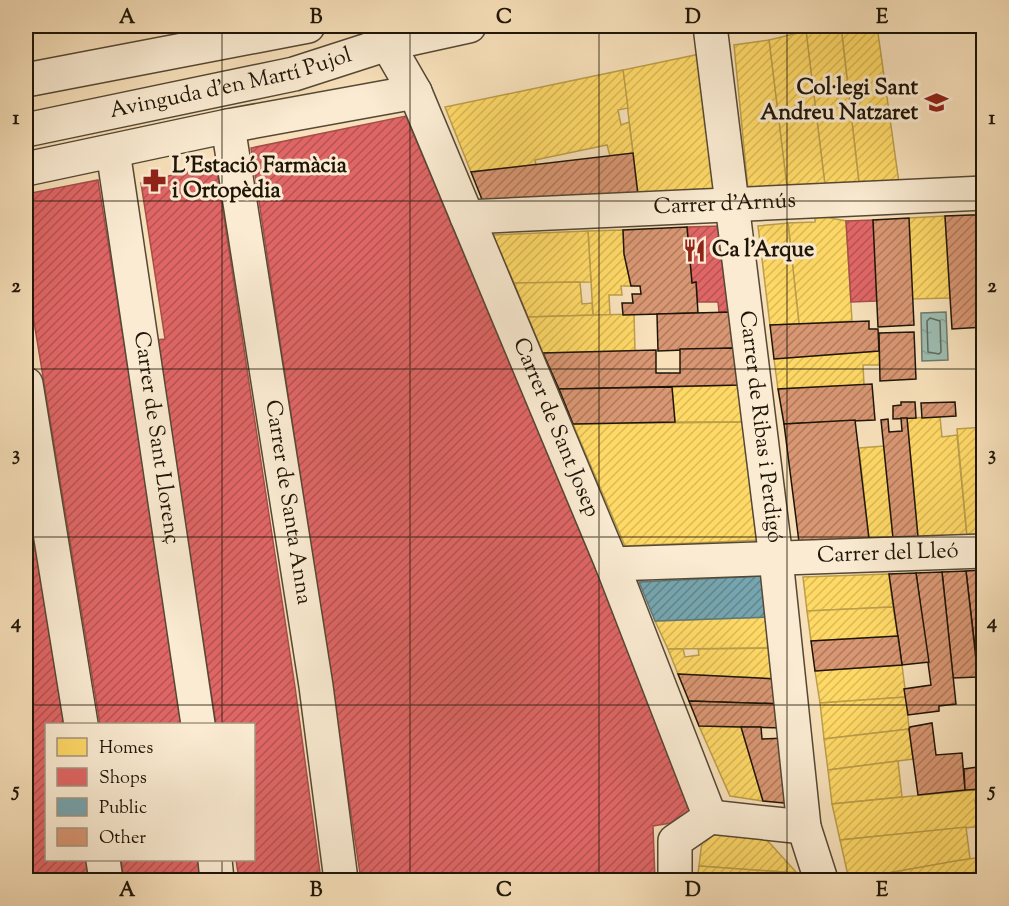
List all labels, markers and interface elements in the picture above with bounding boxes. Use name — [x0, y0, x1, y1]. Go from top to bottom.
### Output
text: A — [119, 4, 136, 33]
text: B — [310, 4, 323, 33]
text: C — [496, 4, 512, 33]
text: D — [685, 4, 701, 33]
text: E — [876, 4, 889, 33]
street label: Avinguda d'en Martí Pujol — [107, 40, 356, 128]
place label: Col·legi Sant Andreu Natzaret — [760, 73, 918, 130]
school or university icon: Col·legi Sant Andreu Natzaret — [923, 89, 949, 115]
text: 1 — [13, 105, 20, 134]
text: 1 — [989, 105, 996, 134]
place label: L'Estació Farmàcia i Ortopèdia — [172, 151, 348, 208]
pharmacy icon: L'Estació Farmàcia i Ortopèdia — [141, 167, 167, 193]
street label: Carrer d'Arnús — [653, 186, 797, 224]
place label: Ca l'Arque — [712, 235, 814, 267]
restaurant icon: Ca l'Arque — [681, 238, 707, 264]
text: 2 — [11, 273, 21, 302]
text: 2 — [987, 273, 997, 302]
street label: Carrer de Ribas i Perdigó — [729, 309, 790, 545]
street label: Carrer de Sant Llorenç — [124, 329, 187, 547]
street label: Carrer de Sant Josep — [503, 333, 607, 522]
street label: Carrer de Santa Anna — [255, 398, 319, 607]
text: 3 — [12, 441, 20, 470]
text: 3 — [988, 441, 996, 470]
street label: Carrer del Lleó — [816, 536, 959, 573]
text: 4 — [10, 609, 21, 638]
text: 4 — [986, 609, 997, 638]
legend — [45, 723, 255, 861]
text: Homes — [99, 736, 153, 762]
text: Shops — [99, 766, 147, 792]
text: 5 — [11, 777, 20, 806]
text: 5 — [987, 777, 996, 806]
text: Public — [99, 796, 147, 822]
text: Other — [99, 826, 146, 852]
text: A — [119, 877, 136, 906]
text: B — [310, 877, 323, 906]
text: C — [496, 877, 512, 906]
text: D — [685, 877, 701, 906]
text: E — [876, 877, 889, 906]

